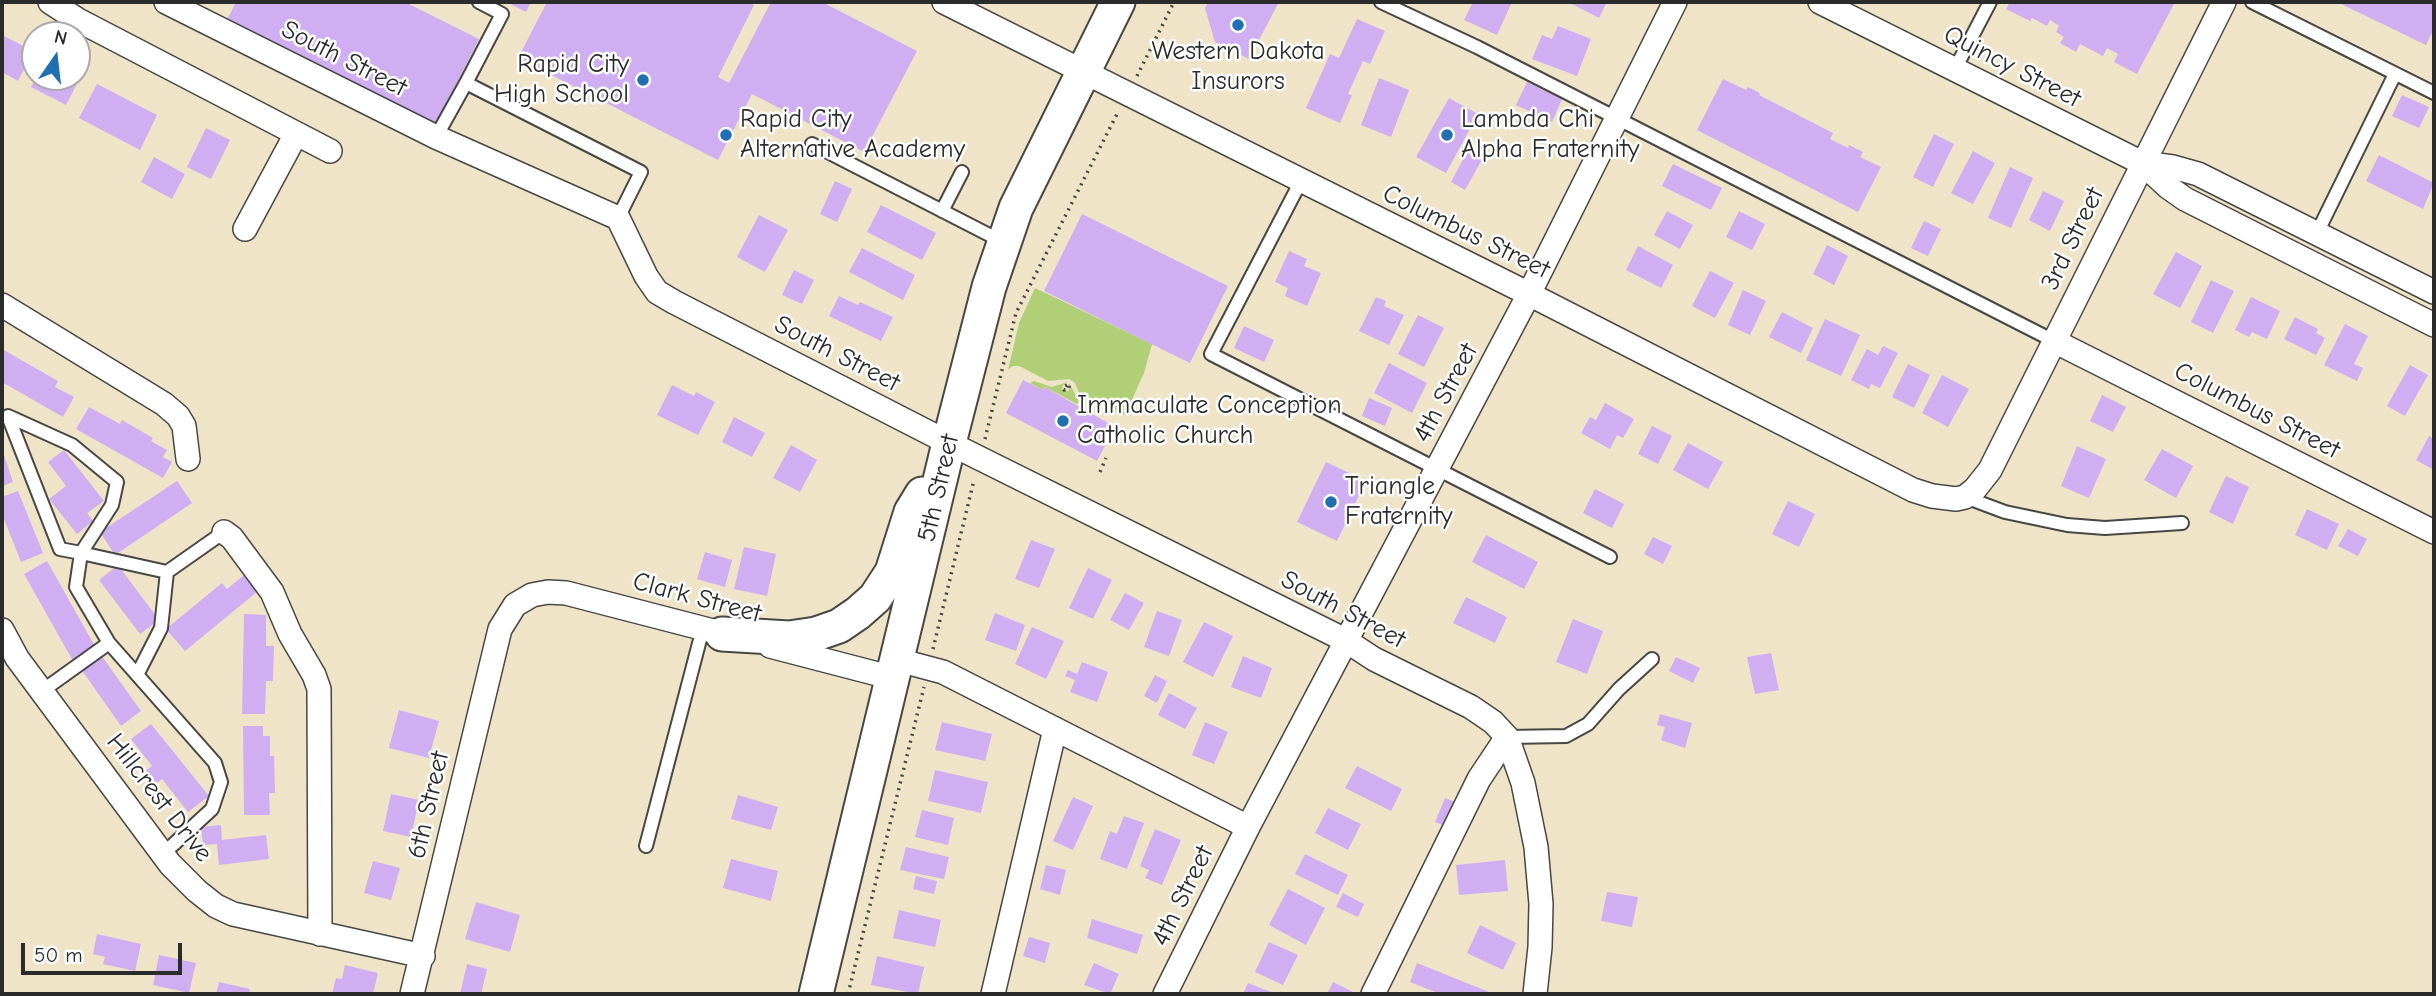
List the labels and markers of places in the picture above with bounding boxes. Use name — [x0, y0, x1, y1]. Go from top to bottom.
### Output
marker: Western Dakota Insurors — [1230, 17, 1246, 33]
place label: Western Dakota Insurors — [1151, 36, 1325, 98]
place label: Rapid City High School — [494, 49, 629, 110]
marker: Rapid City High School — [635, 72, 651, 88]
place label: Rapid City Alternative Academy — [740, 104, 965, 166]
place label: Lambda Chi Alpha Fraternity — [1461, 104, 1639, 166]
marker: Rapid City Alternative Academy — [718, 127, 734, 143]
marker: Lambda Chi Alpha Fraternity — [1439, 127, 1455, 143]
place label: Immaculate Conception Catholic Church — [1077, 390, 1342, 452]
marker: Immaculate Conception Catholic Church — [1055, 413, 1071, 429]
place label: Triangle Fraternity — [1345, 471, 1453, 532]
marker: Triangle Fraternity — [1323, 494, 1339, 510]

